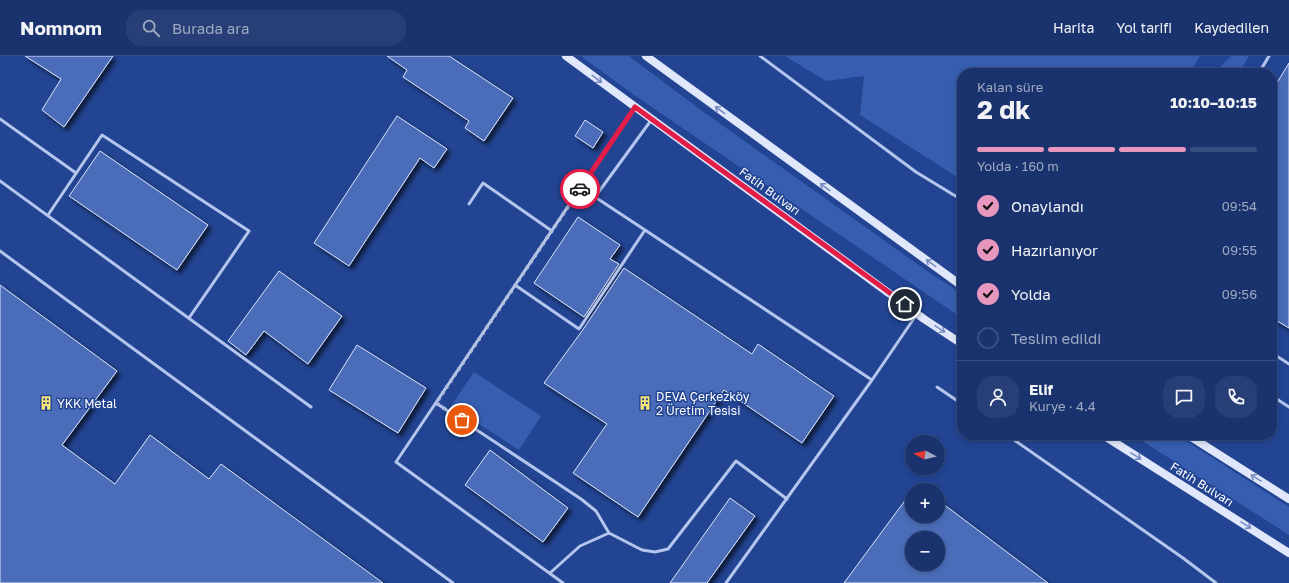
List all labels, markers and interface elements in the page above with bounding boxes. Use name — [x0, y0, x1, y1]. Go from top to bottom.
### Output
search box — [126, 10, 406, 46]
text: Nomnom — [20, 16, 102, 39]
icon: search — [140, 17, 162, 39]
text: Burada ara — [172, 19, 249, 37]
text: Harita — [1053, 19, 1094, 36]
text: Yol tarifi — [1116, 19, 1172, 36]
text: Kaydedilen — [1194, 19, 1269, 36]
one-way arrow — [591, 75, 602, 83]
text: Kalan süre — [977, 79, 1043, 95]
text: 10:10–10:15 — [1170, 93, 1257, 111]
text: 2 dk — [977, 94, 1030, 125]
one-way arrow — [715, 106, 726, 114]
text: Yolda · 160 m — [977, 158, 1059, 174]
street label: Fatih Bulvarı — [737, 164, 803, 218]
courier — [560, 169, 600, 209]
icon: car — [569, 178, 591, 200]
one-way arrow — [820, 183, 831, 191]
icon: check — [977, 195, 999, 217]
text: Onaylandı — [1011, 197, 1084, 215]
text: 09:54 — [1222, 198, 1257, 214]
icon: check — [977, 239, 999, 261]
text: Hazırlanıyor — [1011, 241, 1098, 259]
text: 09:55 — [1222, 242, 1257, 258]
one-way arrow — [925, 259, 936, 267]
icon: check — [977, 283, 999, 305]
text: Yolda — [1011, 285, 1051, 303]
text: 09:56 — [1222, 286, 1257, 302]
pin — [888, 287, 922, 321]
icon: home — [894, 293, 916, 315]
one-way arrow — [934, 325, 945, 333]
text: Teslim edildi — [1011, 329, 1101, 347]
button: person — [977, 376, 1019, 418]
button: chat — [1163, 376, 1205, 418]
button: phone — [1215, 376, 1257, 418]
text: Elif — [1029, 380, 1053, 398]
place label: DEVA Çerkezköy 2 Üretim Tesisi — [656, 389, 750, 418]
building icon: YKK Metal — [38, 395, 54, 411]
building icon: DEVA Çerkezköy 2 Üretim Tesisi — [637, 395, 653, 411]
place label: YKK Metal — [57, 396, 117, 411]
text: Kurye · 4.4 — [1029, 398, 1096, 414]
pin — [445, 403, 479, 437]
icon: bag — [451, 409, 473, 431]
north arrow — [905, 435, 945, 475]
map controls — [905, 435, 945, 571]
one-way arrow — [1130, 452, 1141, 460]
street label: Fatih Bulvarı — [1168, 459, 1236, 509]
one-way arrow — [1250, 474, 1262, 482]
button: + — [905, 483, 945, 523]
one-way arrow — [1240, 522, 1252, 530]
button: − — [905, 531, 945, 571]

